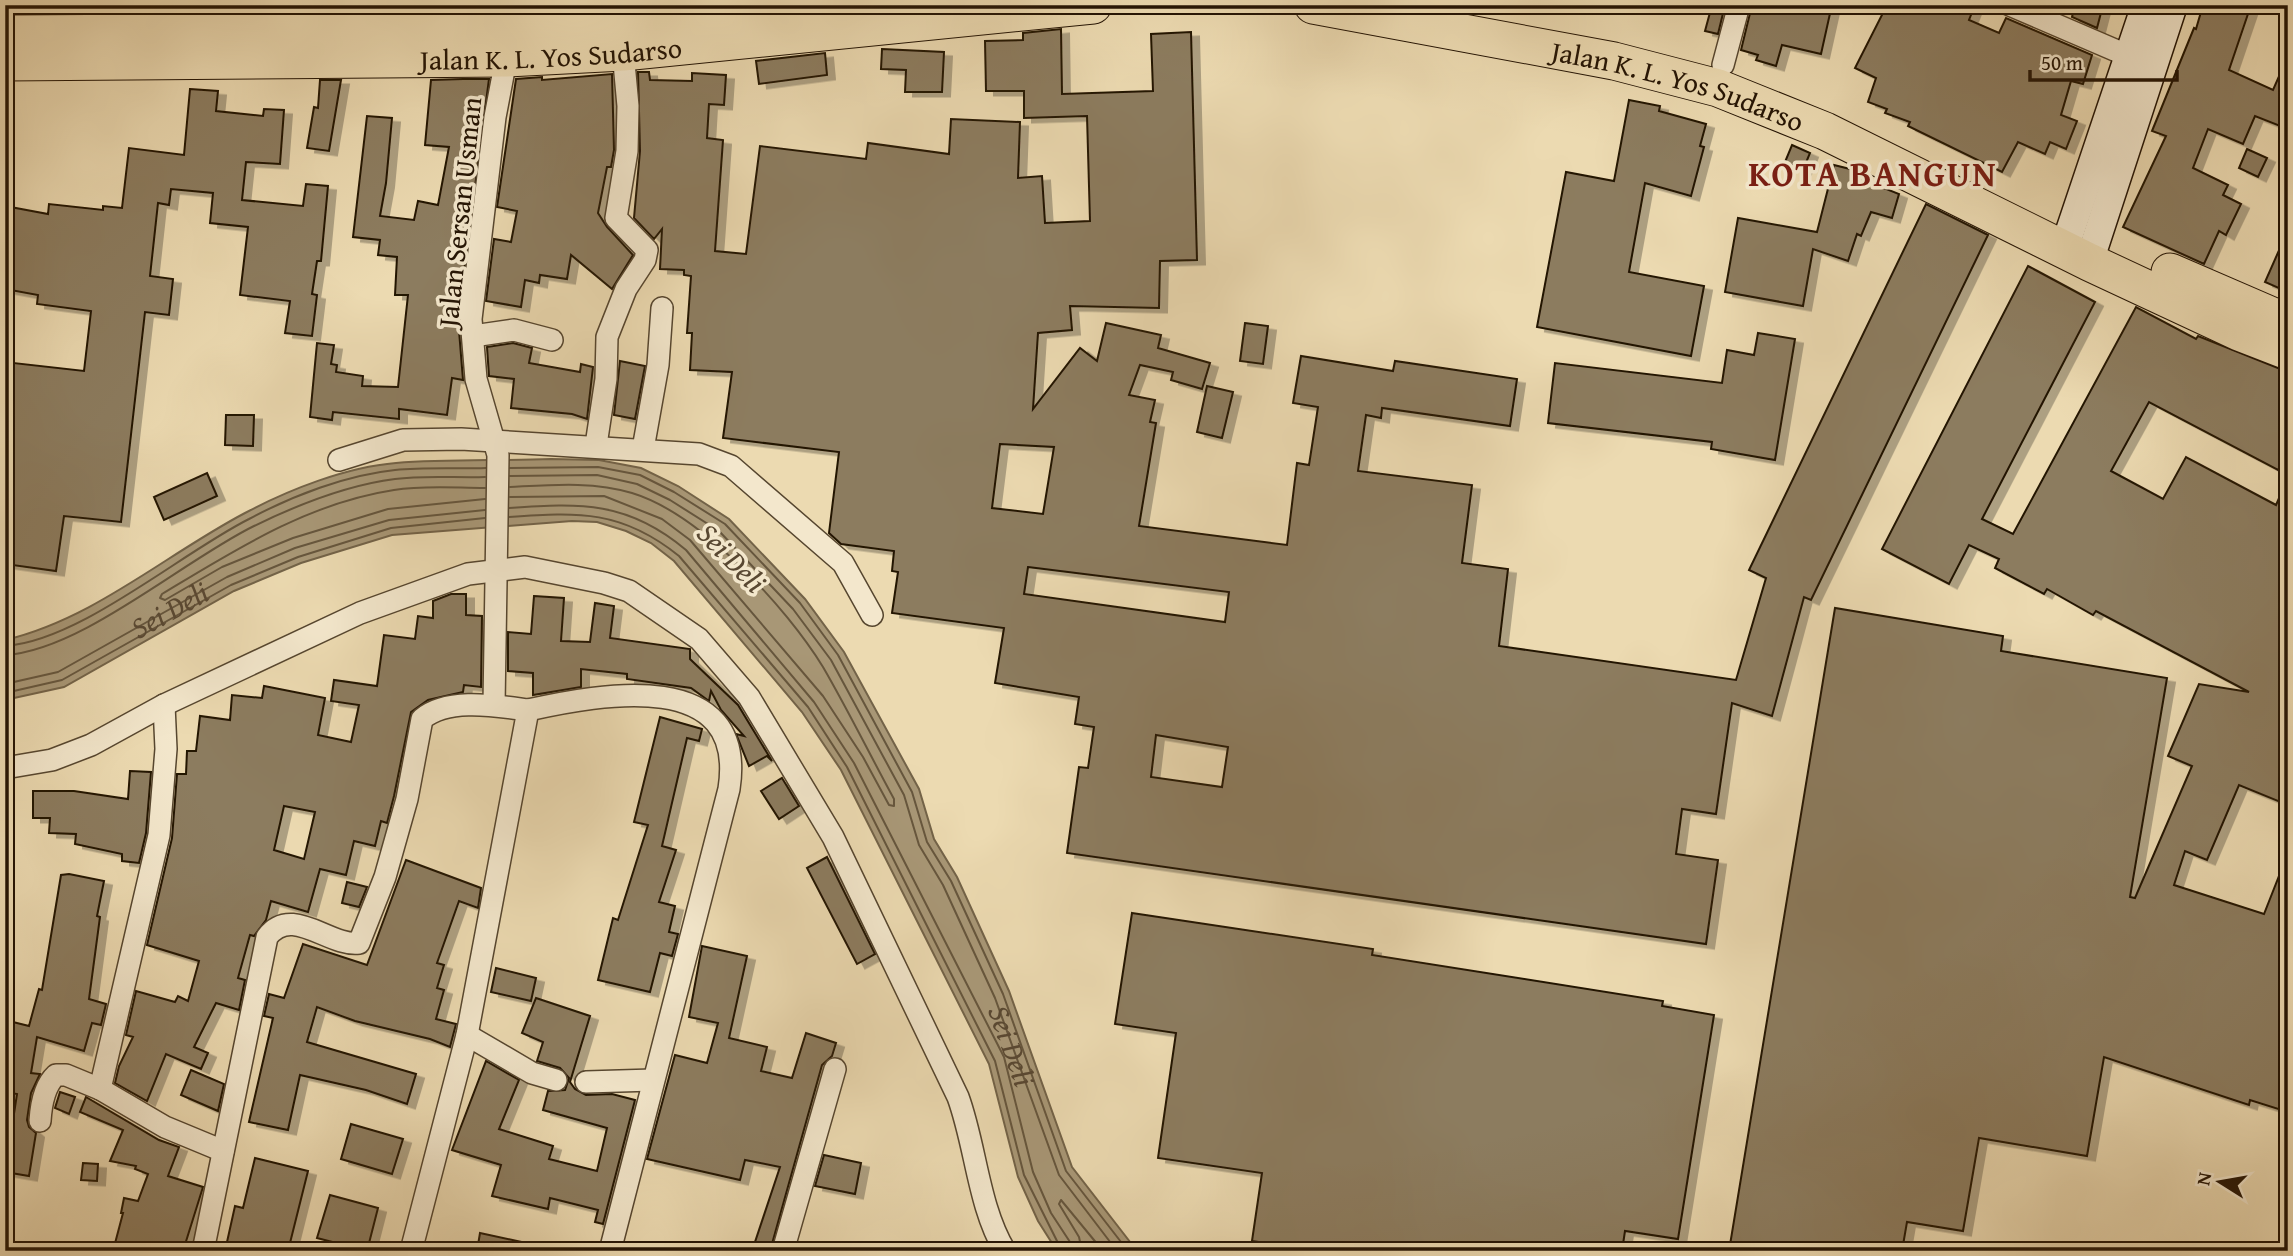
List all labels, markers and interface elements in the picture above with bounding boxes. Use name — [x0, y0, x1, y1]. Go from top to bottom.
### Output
street label: Jalan K. L. Yos Sudarso — [417, 26, 684, 79]
street label: Jalan K. L. Yos Sudarso — [1545, 29, 1810, 141]
scale bar — [2030, 38, 2178, 82]
text: 50 m — [2041, 47, 2083, 78]
street label: Jalan Sersan Usman — [426, 95, 491, 332]
district label: KOTA BANGUN — [1748, 148, 1998, 199]
water label: Sei Deli — [687, 512, 777, 602]
water label: Sei Deli — [122, 570, 217, 649]
water label: Sei Deli — [977, 999, 1047, 1092]
north arrow — [2184, 1148, 2254, 1218]
text: N — [2188, 1170, 2218, 1188]

